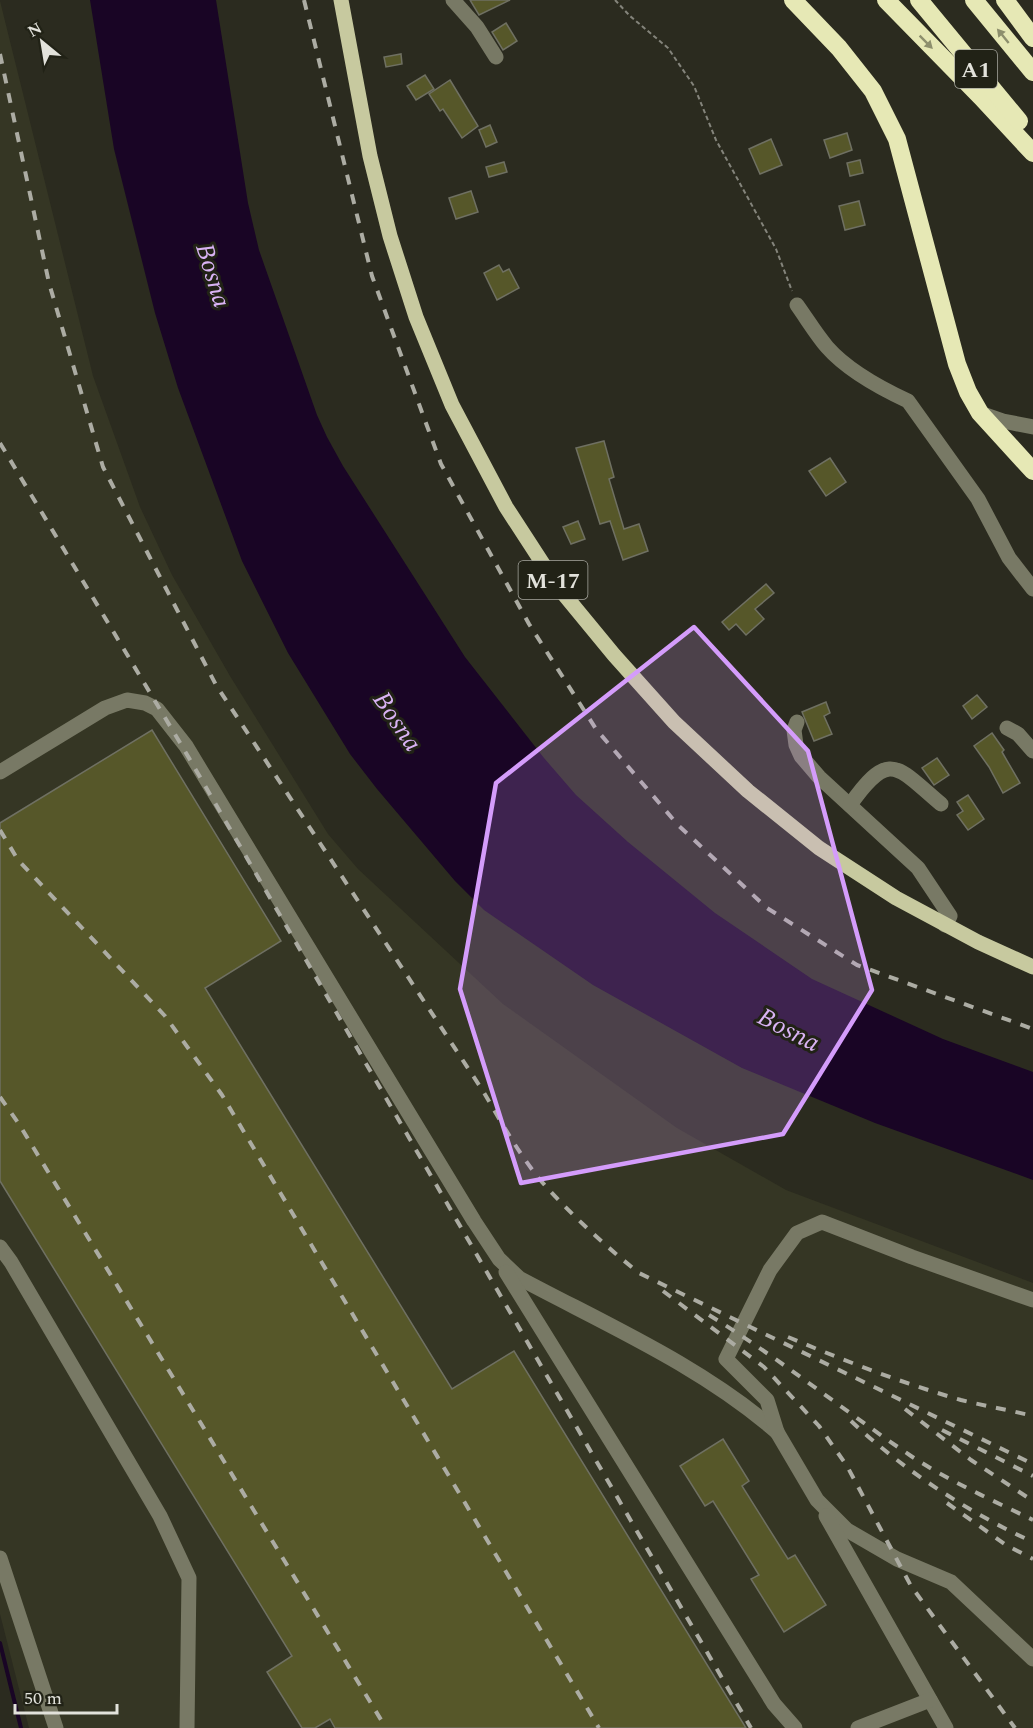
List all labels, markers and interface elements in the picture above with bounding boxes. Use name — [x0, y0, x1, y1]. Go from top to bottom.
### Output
north arrow — [12, 12, 72, 72]
text: N — [23, 16, 47, 44]
one-way arrow — [997, 29, 1010, 44]
one-way arrow — [919, 35, 933, 50]
road number: A1 — [955, 50, 997, 88]
water label: Bosna — [184, 238, 242, 313]
road number: M-17 — [518, 561, 588, 599]
water label: Bosna — [362, 683, 432, 760]
water label: Bosna — [750, 997, 827, 1063]
scale bar — [15, 1677, 117, 1715]
text: 50 m — [24, 1685, 62, 1712]

